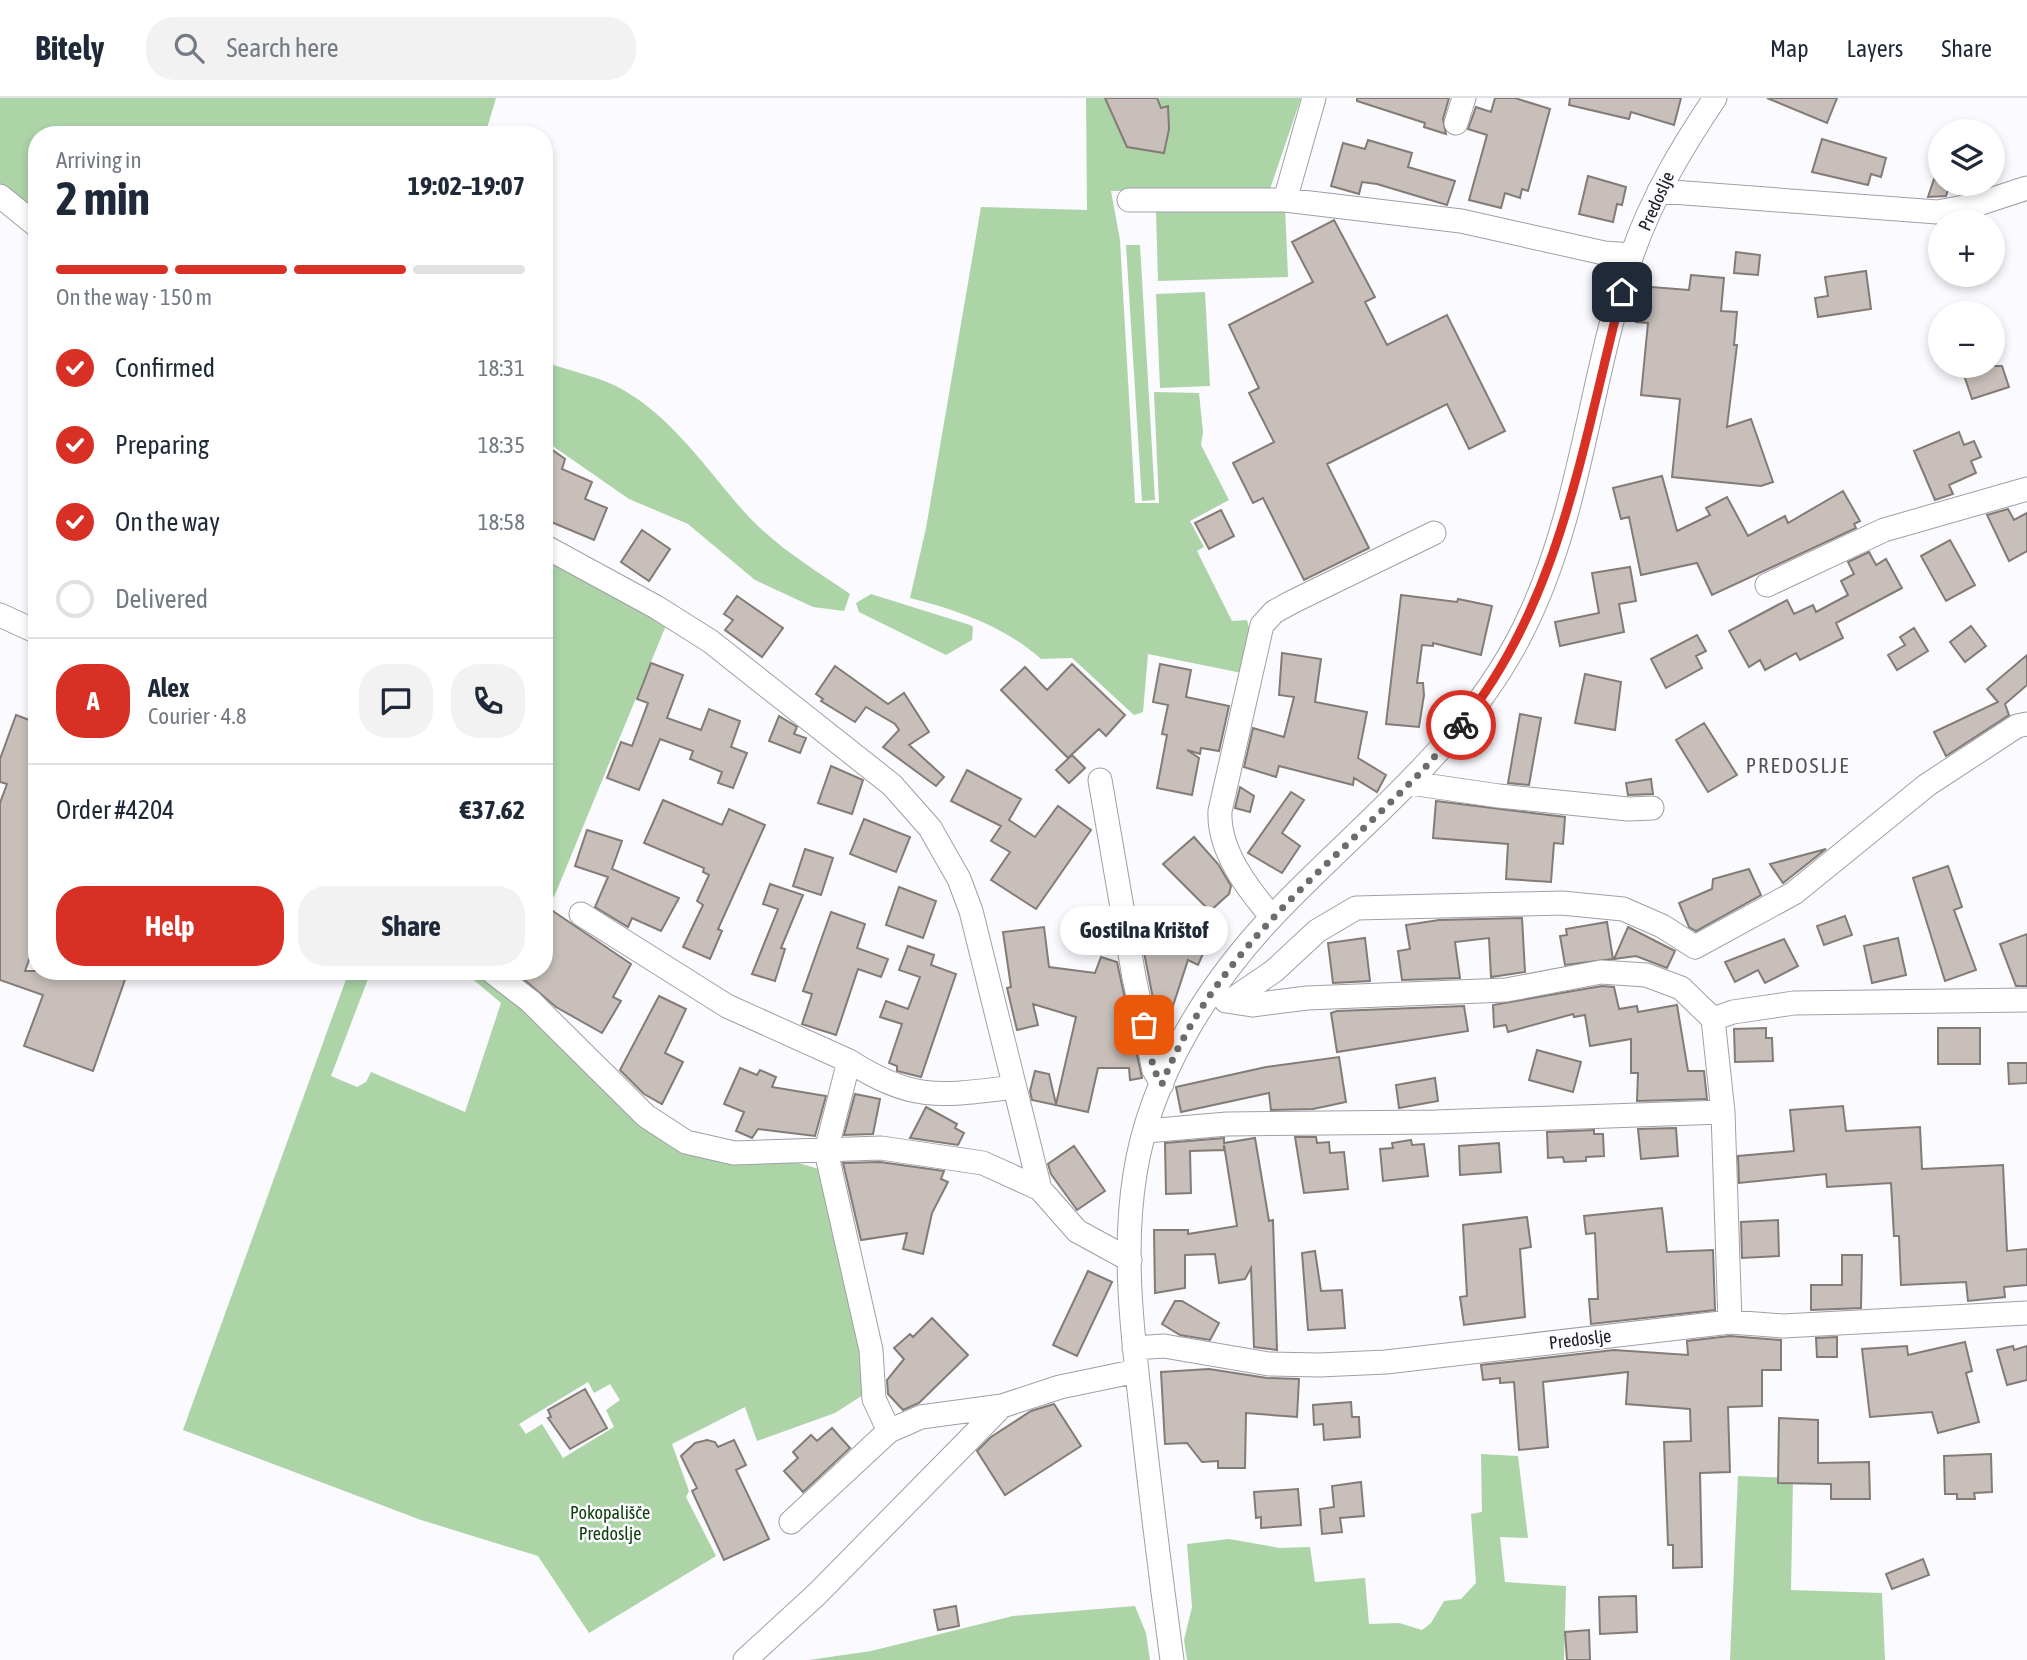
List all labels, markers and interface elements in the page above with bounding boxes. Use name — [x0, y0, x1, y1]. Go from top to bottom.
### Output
search box — [146, 17, 636, 80]
text: Bitely — [35, 29, 104, 67]
icon: search — [170, 29, 208, 67]
text: Search here — [226, 33, 339, 63]
text: Map — [1770, 35, 1809, 62]
text: Layers — [1847, 35, 1903, 62]
text: Share — [1941, 35, 1992, 62]
map controls — [1928, 119, 2005, 378]
button: layers — [1928, 119, 2005, 196]
text: Arriving in — [56, 147, 142, 173]
street label: Predoslje — [1634, 168, 1678, 234]
text: 19:02–19:07 — [408, 171, 525, 201]
text: 2 min — [56, 172, 150, 225]
button: + — [1928, 210, 2005, 287]
pin — [1592, 262, 1652, 322]
icon: home — [1603, 273, 1641, 311]
text: On the way · 150 m — [56, 284, 212, 310]
button: − — [1928, 301, 2005, 378]
icon: check — [56, 349, 94, 387]
text: Confirmed — [115, 353, 215, 383]
text: 18:31 — [478, 355, 525, 381]
icon: check — [56, 426, 94, 464]
text: Preparing — [115, 430, 209, 460]
text: 18:35 — [478, 432, 525, 458]
icon: check — [56, 503, 94, 541]
text: On the way — [115, 507, 220, 537]
text: 18:58 — [478, 509, 525, 535]
text: Delivered — [115, 584, 208, 614]
button: chat — [359, 664, 433, 738]
button: phone — [451, 664, 525, 738]
text: Alex — [148, 673, 189, 703]
text: A — [87, 686, 99, 716]
courier — [1426, 690, 1496, 760]
text: Courier · 4.8 — [148, 703, 247, 729]
icon: bike — [1442, 706, 1480, 744]
district label: PREDOSLJE — [1746, 753, 1850, 777]
text: Order #4204 — [56, 795, 175, 825]
text: €37.62 — [460, 795, 525, 825]
button: Help — [56, 886, 284, 966]
button: Share — [298, 886, 525, 966]
callout: Gostilna Krištof — [1060, 906, 1228, 955]
text: Gostilna Krištof — [1079, 917, 1209, 943]
pin — [1114, 995, 1174, 1055]
icon: bag — [1125, 1006, 1163, 1044]
street label: Predoslje — [1548, 1325, 1612, 1353]
park label: Pokopališče Predoslje — [570, 1502, 650, 1544]

